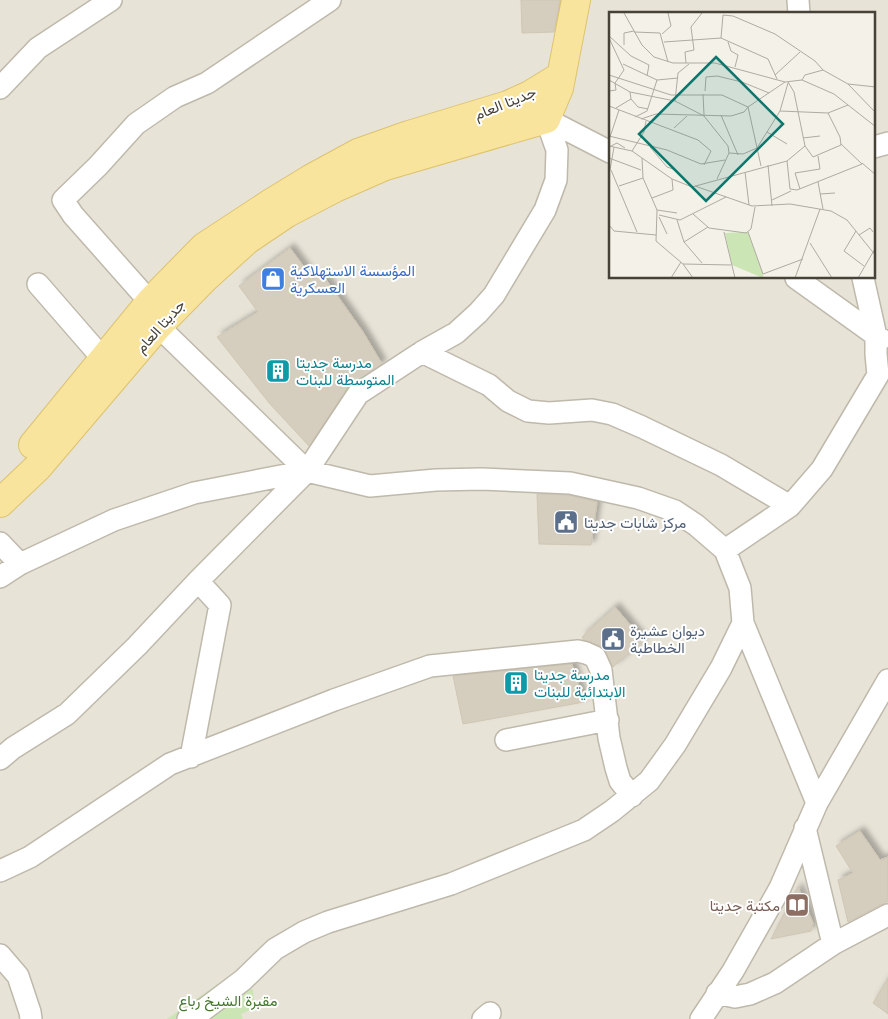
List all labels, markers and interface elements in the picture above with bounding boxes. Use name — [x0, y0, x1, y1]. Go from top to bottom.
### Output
inset map — [609, 12, 876, 279]
street label: جديتا العام — [471, 82, 539, 125]
place label: المؤسسة الاستهلاكية العسكرية — [290, 261, 415, 297]
shop icon: المؤسسة الاستهلاكية العسكرية — [260, 266, 286, 292]
street label: جديتا العام — [131, 295, 190, 357]
place label: مدرسة جديتا المتوسطة للبنات — [296, 353, 395, 389]
building icon: مدرسة جديتا المتوسطة للبنات — [265, 358, 291, 384]
public building icon: مركز شابات جديتا — [553, 509, 579, 535]
place label: مركز شابات جديتا — [584, 513, 686, 532]
place label: ديوان عشيرة الخطاطبة — [630, 621, 705, 657]
public building icon: ديوان عشيرة الخطاطبة — [600, 626, 626, 652]
place label: مدرسة جديتا الابتدائية للبنات — [534, 665, 625, 701]
building icon: مدرسة جديتا الابتدائية للبنات — [503, 670, 529, 696]
library icon: مكتبة جديتا — [784, 892, 810, 918]
place label: مكتبة جديتا — [710, 896, 780, 915]
park label: مقبرة الشيخ رباع — [179, 991, 277, 1012]

